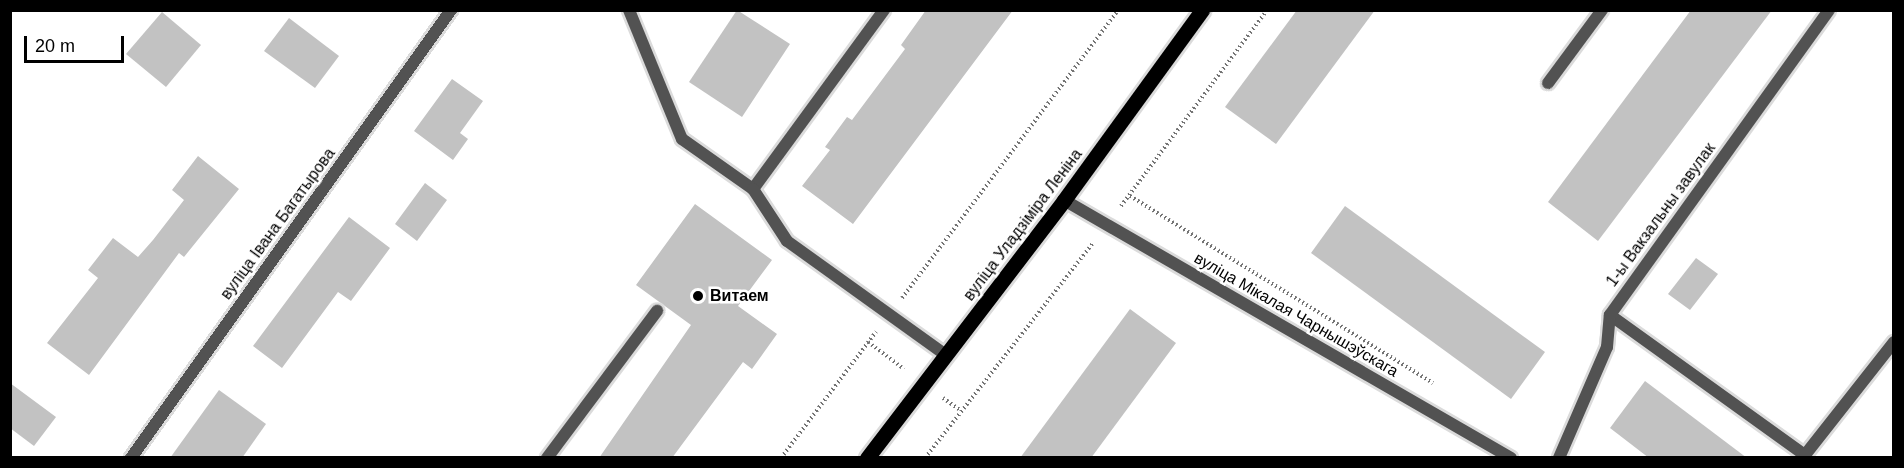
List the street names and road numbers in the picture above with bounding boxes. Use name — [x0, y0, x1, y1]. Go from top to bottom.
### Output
street label: 1-ы Вакзальны завулак — [1602, 139, 1720, 291]
street label: вуліца Івана Багатырова — [217, 145, 339, 303]
street label: вуліца Уладзіміра Леніна — [960, 145, 1086, 305]
street label: вуліца Мікалая Чарнышэўскага — [1191, 249, 1401, 381]

